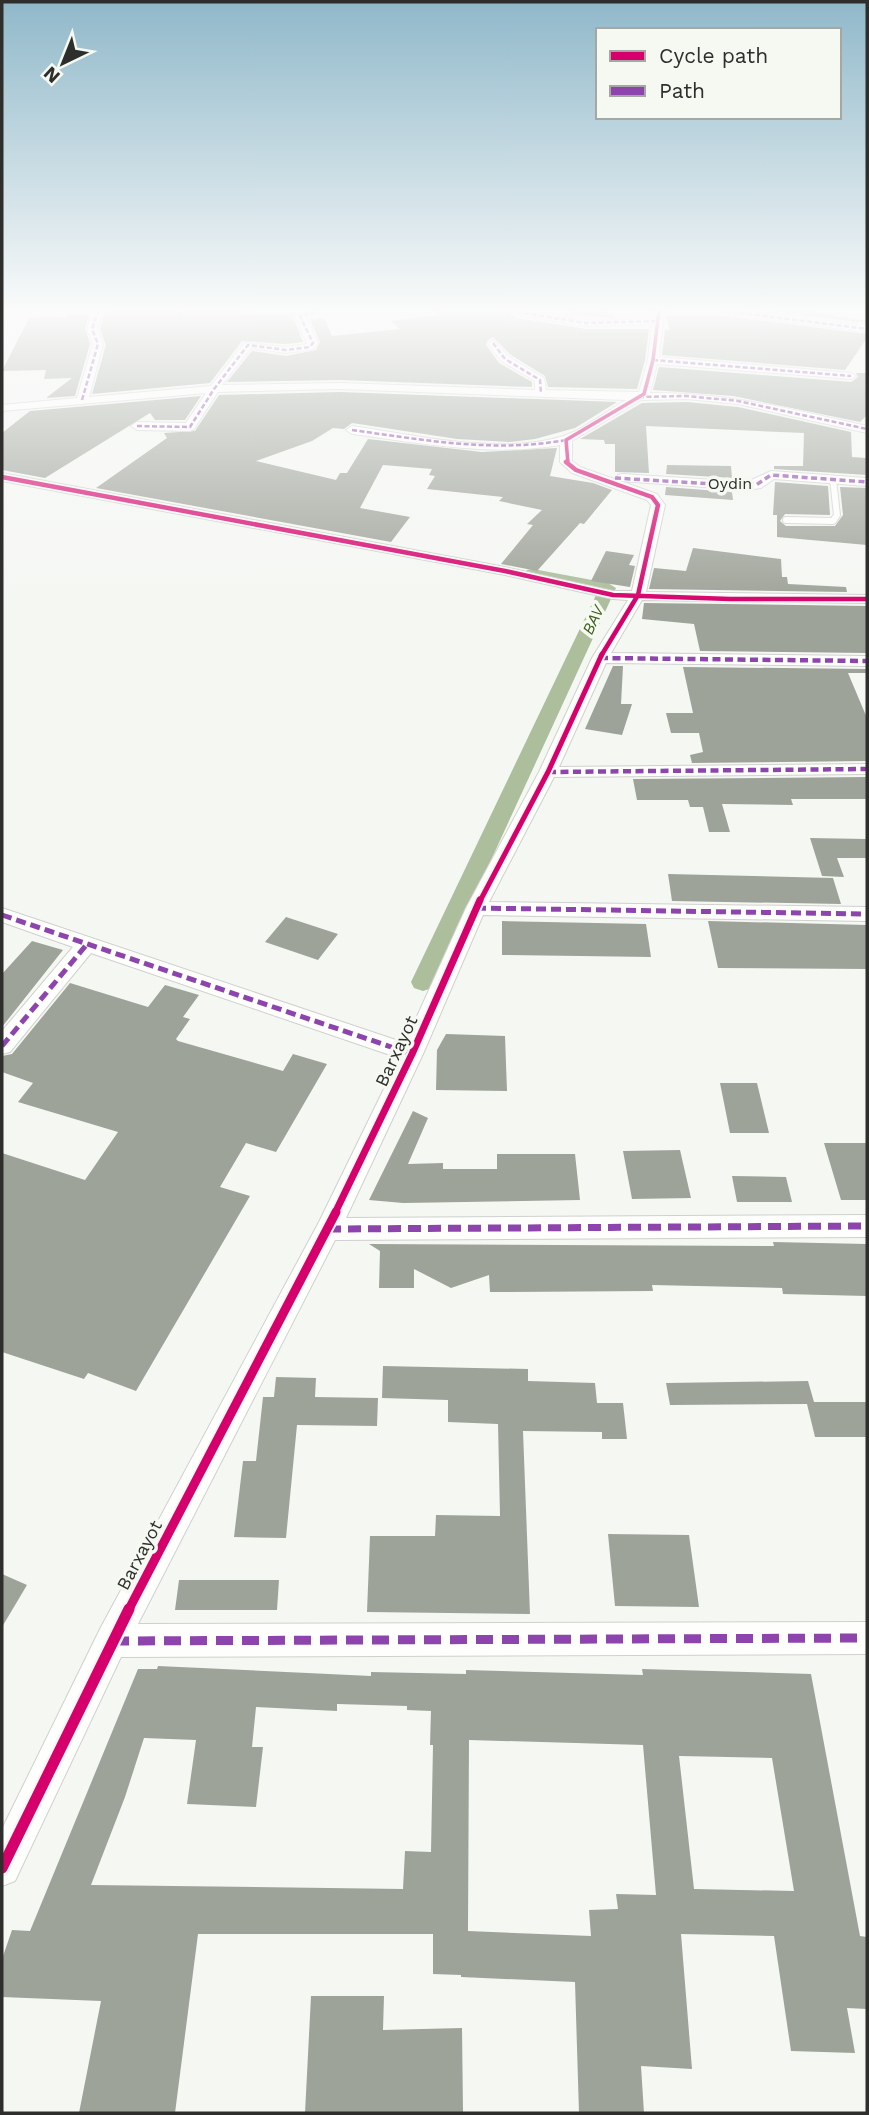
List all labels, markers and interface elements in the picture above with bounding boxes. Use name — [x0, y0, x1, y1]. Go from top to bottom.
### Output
north arrow — [28, 28, 98, 98]
legend — [596, 28, 841, 119]
text: Cycle path — [659, 43, 768, 68]
text: N — [39, 62, 65, 88]
text: Path — [659, 78, 705, 103]
street label: Oydin — [708, 474, 752, 493]
water label: BAV — [578, 601, 609, 637]
street label: Barxayot — [370, 1012, 422, 1090]
street label: Barxayot — [112, 1516, 166, 1593]

